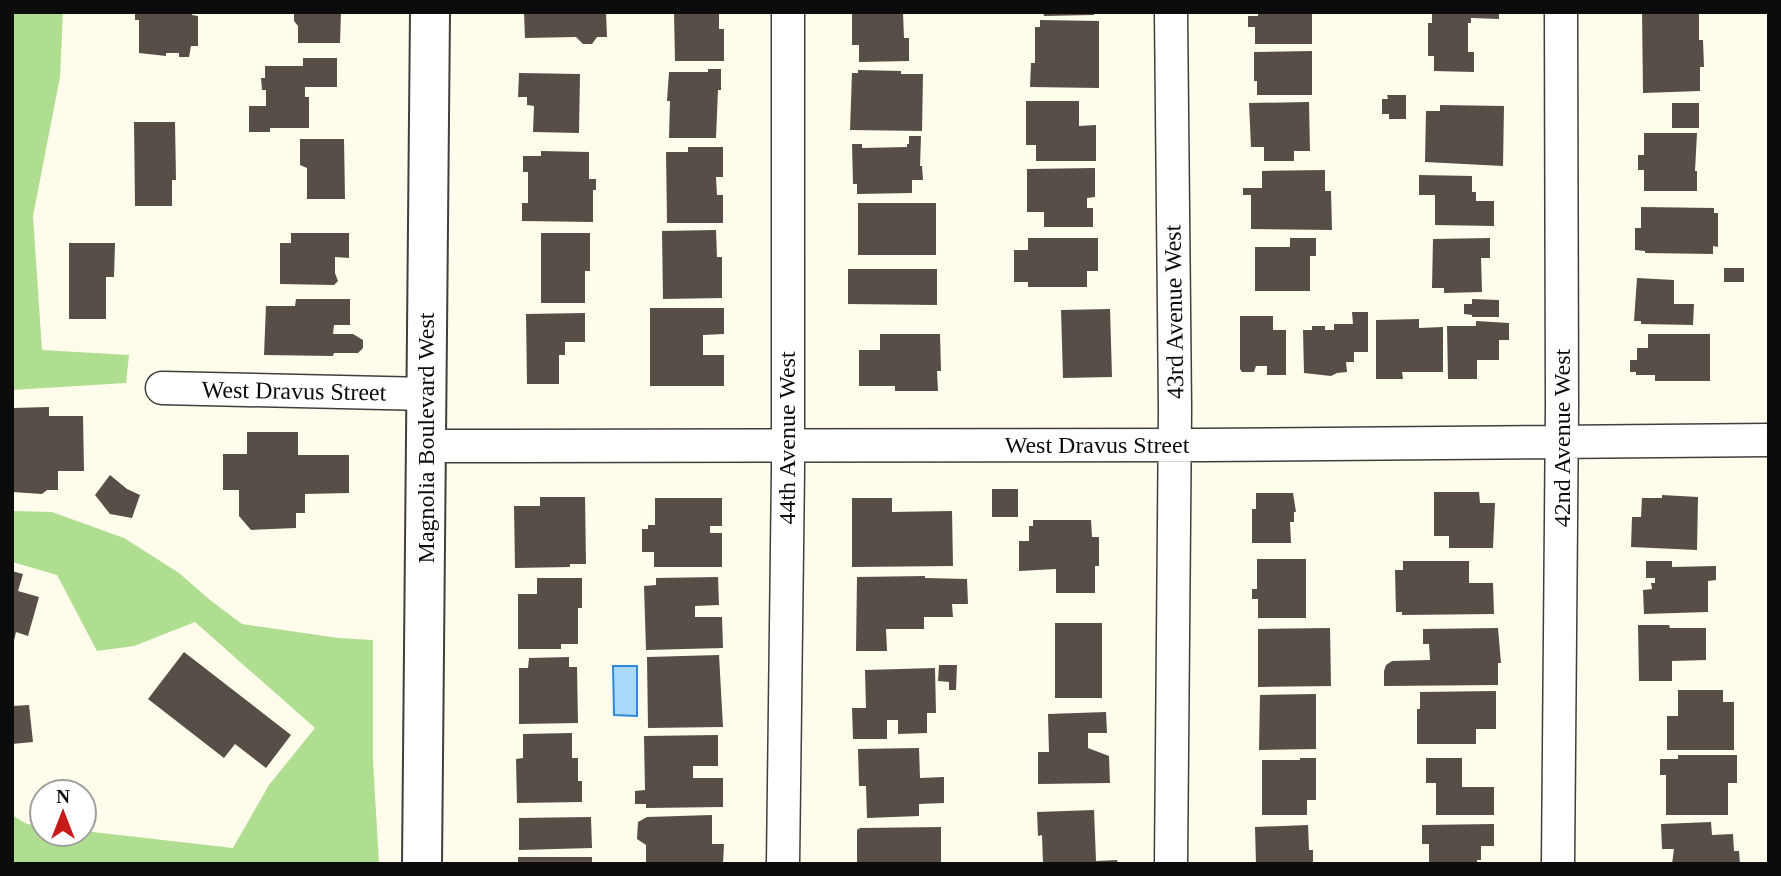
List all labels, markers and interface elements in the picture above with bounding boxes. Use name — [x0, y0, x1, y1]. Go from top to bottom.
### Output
street label: 43rd Avenue West — [1159, 224, 1189, 399]
street label: Magnolia Boulevard West — [413, 312, 439, 563]
street label: 42nd Avenue West — [1549, 348, 1575, 527]
street label: 44th Avenue West — [774, 351, 800, 525]
street label: West Dravus Street — [201, 376, 387, 406]
street label: West Dravus Street — [1005, 432, 1190, 458]
north arrow — [28, 778, 98, 848]
text: N — [56, 786, 70, 807]

